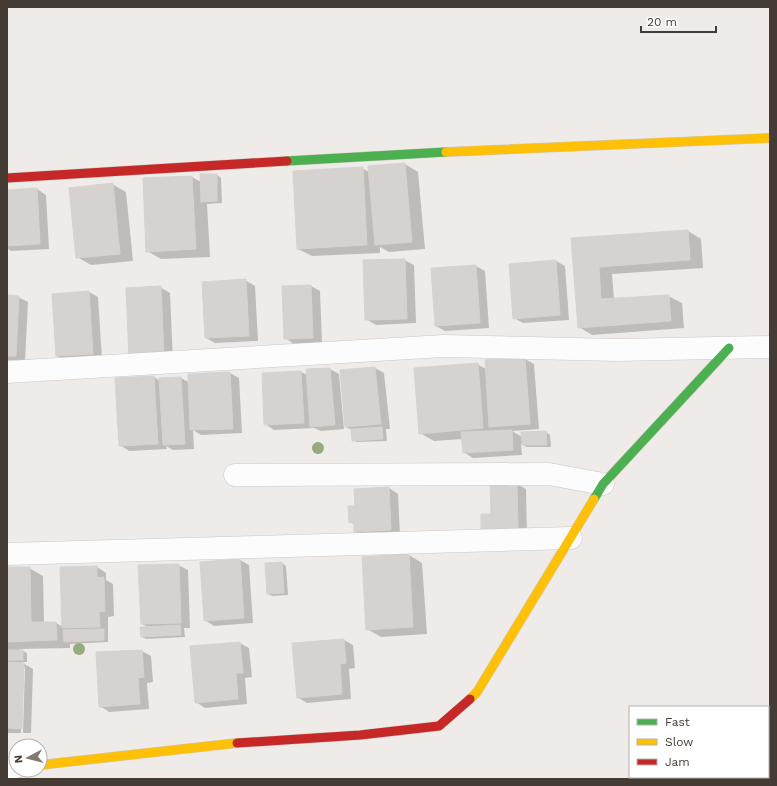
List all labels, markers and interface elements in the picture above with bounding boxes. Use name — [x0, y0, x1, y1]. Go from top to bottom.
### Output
scale bar — [641, 8, 716, 34]
text: 20 m — [647, 15, 677, 29]
legend — [629, 706, 769, 778]
text: Fast — [665, 715, 690, 729]
text: Slow — [665, 735, 693, 749]
north arrow — [8, 738, 48, 778]
text: N — [12, 754, 26, 764]
text: Jam — [665, 755, 690, 769]

